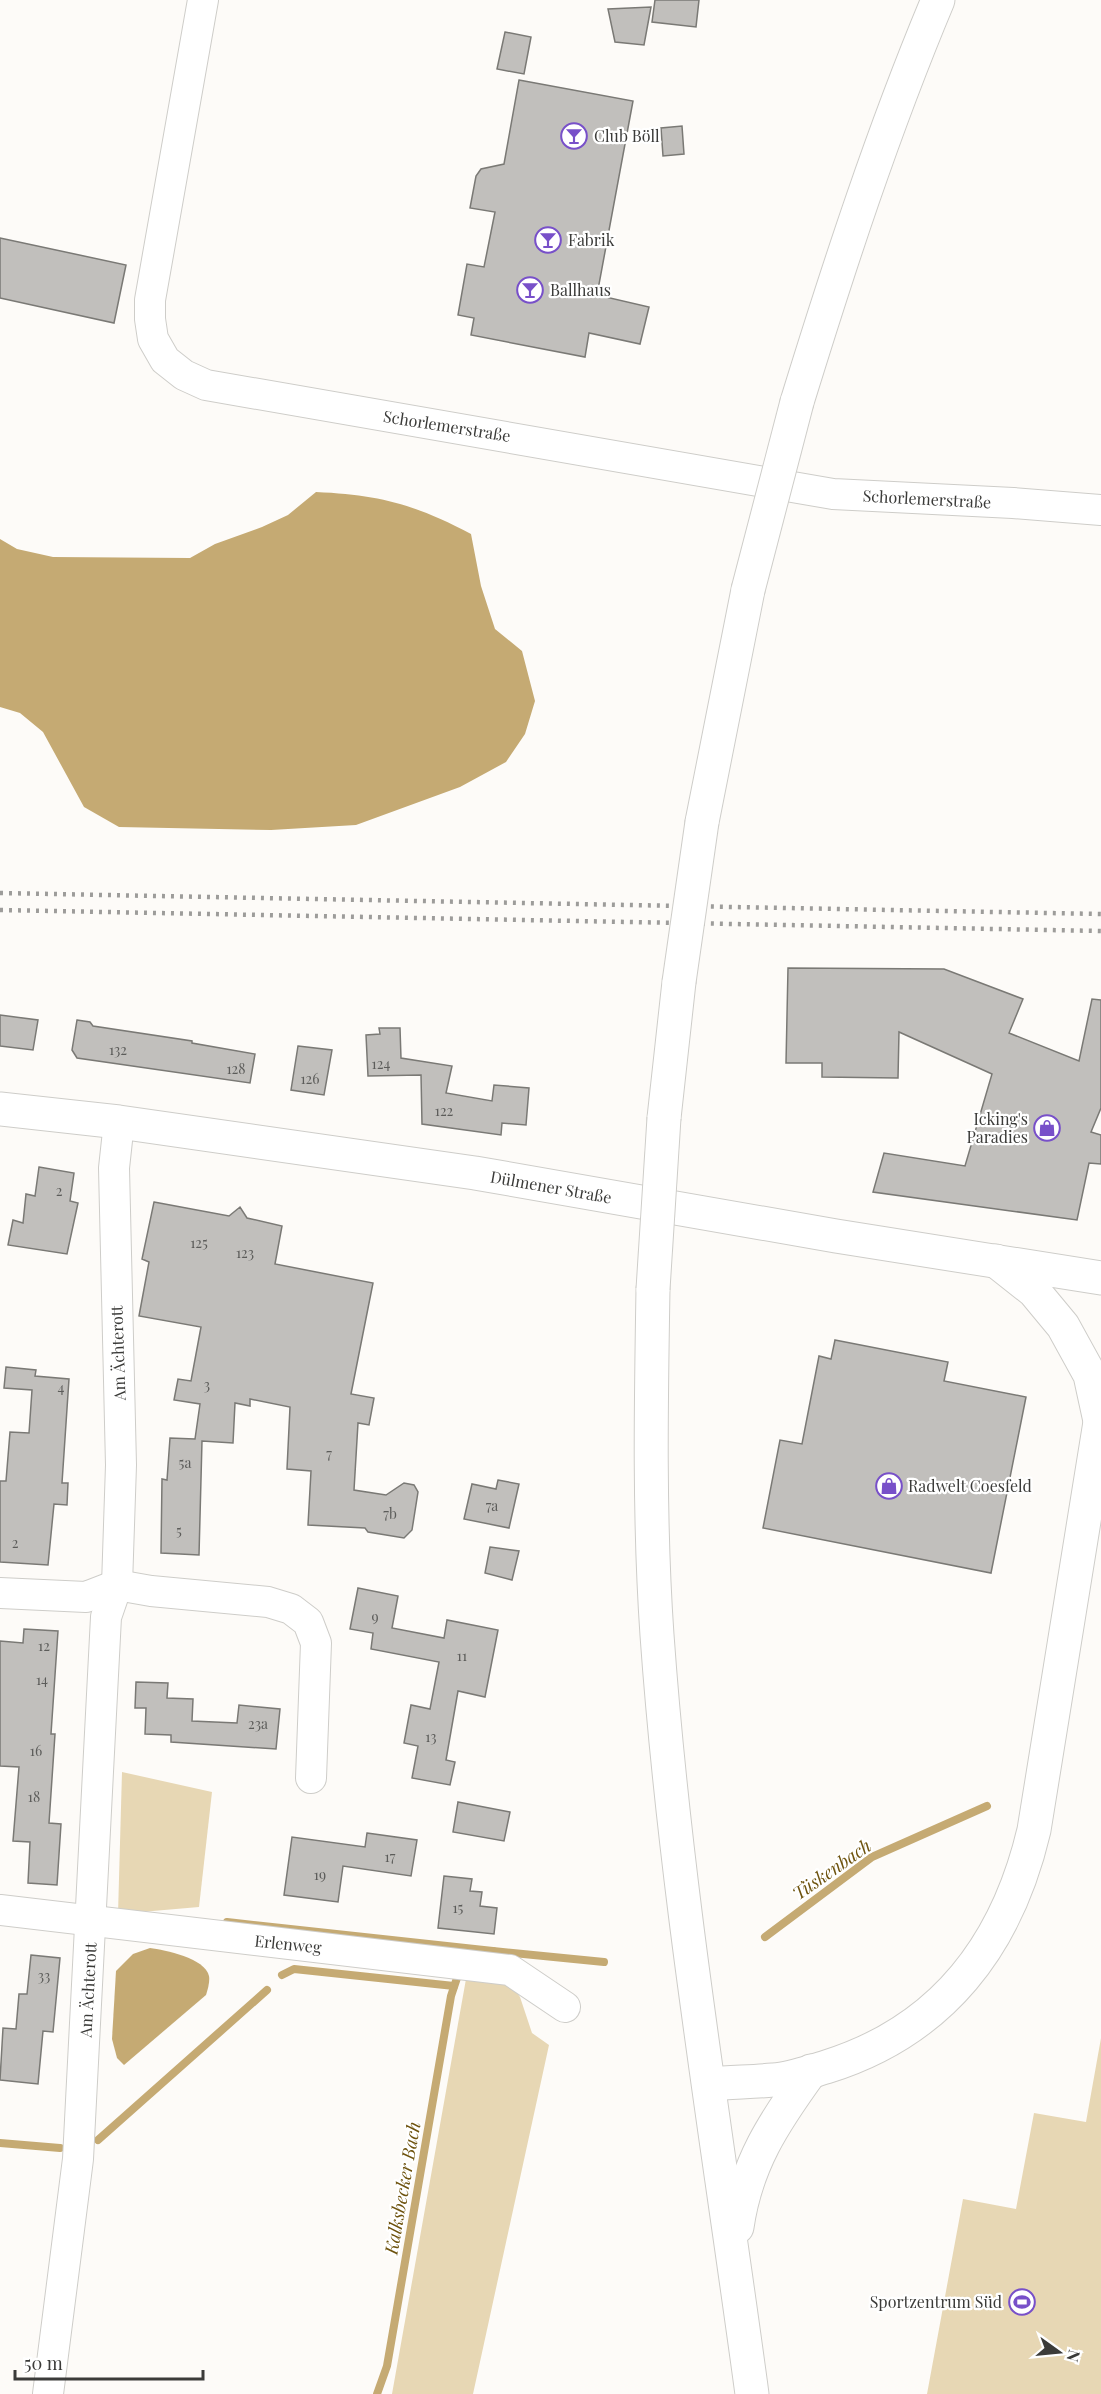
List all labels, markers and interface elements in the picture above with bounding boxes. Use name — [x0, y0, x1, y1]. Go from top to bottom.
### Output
bar icon: Club Böll — [559, 121, 589, 151]
place label: Club Böll — [594, 125, 660, 146]
bar icon: Fabrik — [533, 225, 563, 255]
place label: Fabrik — [568, 229, 615, 250]
bar icon: Ballhaus — [515, 275, 545, 305]
place label: Ballhaus — [550, 279, 611, 300]
street label: Schorlemerstraße — [382, 405, 512, 446]
street label: Schorlemerstraße — [862, 485, 992, 512]
house number: 132 — [109, 1040, 127, 1059]
house number: 124 — [372, 1054, 390, 1073]
house number: 128 — [226, 1059, 246, 1078]
house number: 126 — [300, 1069, 320, 1088]
house number: 122 — [435, 1101, 454, 1120]
place label: Icking's Paradies — [966, 1108, 1028, 1147]
shop icon: Icking's Paradies — [1032, 1113, 1062, 1143]
street label: Dülmener Straße — [489, 1165, 613, 1208]
house number: 2 — [56, 1181, 63, 1200]
house number: 125 — [190, 1233, 208, 1252]
house number: 123 — [236, 1243, 254, 1262]
street label: Am Ächterott — [105, 1305, 130, 1402]
house number: 3 — [204, 1375, 210, 1394]
house number: 4 — [58, 1378, 65, 1397]
house number: 7 — [326, 1444, 332, 1463]
house number: 5a — [179, 1453, 191, 1472]
shop icon: Radwelt Coesfeld — [874, 1471, 904, 1501]
place label: Radwelt Coesfeld — [908, 1475, 1032, 1496]
house number: 7a — [486, 1496, 498, 1515]
house number: 7b — [383, 1504, 397, 1523]
house number: 5 — [176, 1521, 182, 1540]
house number: 2 — [12, 1533, 19, 1552]
house number: 9 — [371, 1607, 379, 1626]
house number: 12 — [38, 1636, 50, 1655]
house number: 11 — [457, 1646, 467, 1665]
house number: 14 — [36, 1670, 48, 1689]
house number: 23a — [248, 1714, 268, 1733]
house number: 13 — [425, 1727, 437, 1746]
house number: 16 — [30, 1741, 42, 1760]
house number: 18 — [28, 1787, 40, 1806]
water label: Tüskenbach — [787, 1833, 876, 1905]
house number: 17 — [385, 1847, 396, 1866]
house number: 19 — [314, 1865, 326, 1884]
house number: 15 — [453, 1898, 464, 1917]
street label: Erlenweg — [254, 1930, 323, 1958]
street label: Am Ächterott — [74, 1942, 100, 2039]
house number: 33 — [38, 1966, 50, 1985]
water label: Kalksbecker Bach — [378, 2120, 425, 2257]
sports icon: Sportzentrum Süd — [1007, 2287, 1037, 2317]
place label: Sportzentrum Süd — [870, 2291, 1002, 2312]
north arrow — [1029, 2322, 1089, 2382]
scale bar — [15, 2343, 202, 2381]
text: N — [1062, 2348, 1086, 2365]
text: 50 m — [24, 2351, 63, 2375]

